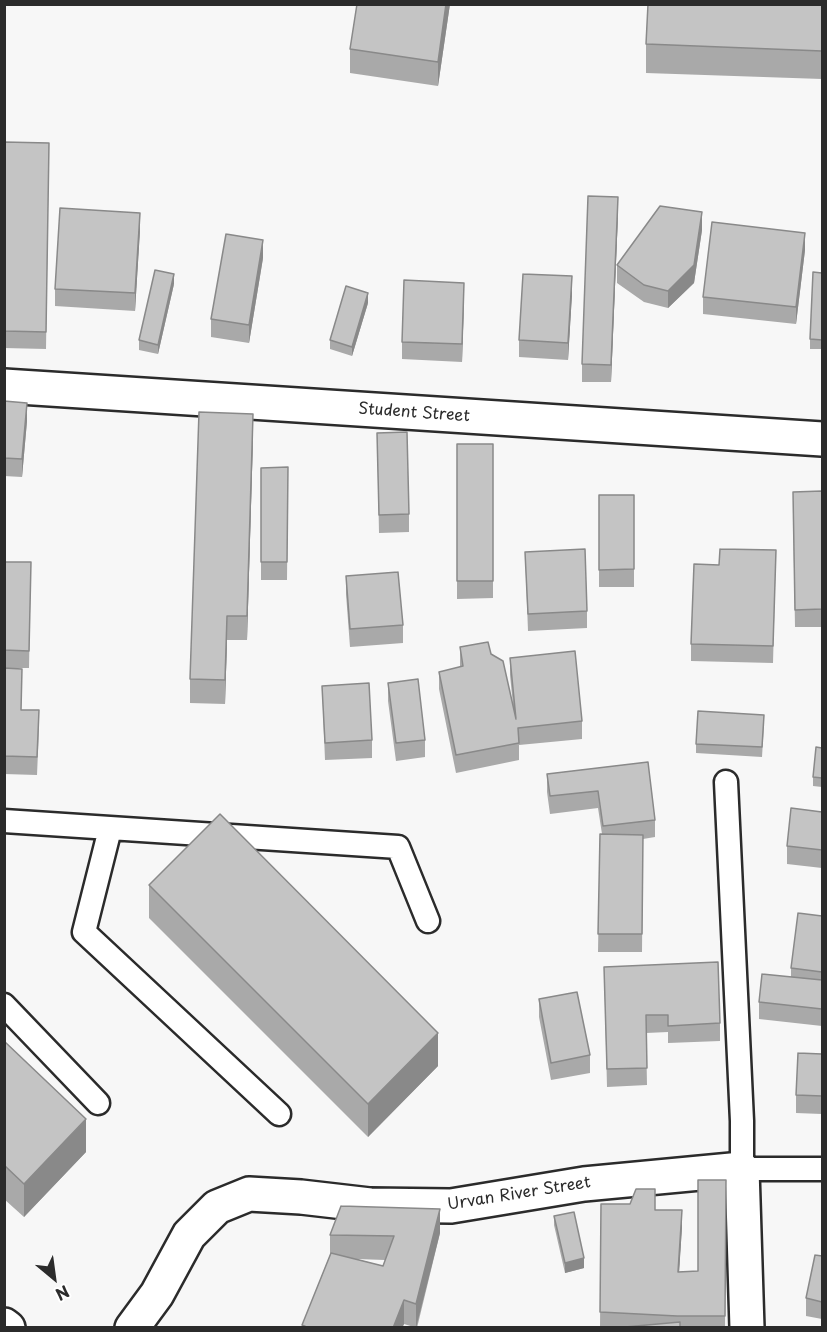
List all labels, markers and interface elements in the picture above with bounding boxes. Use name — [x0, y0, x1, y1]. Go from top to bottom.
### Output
street label: Student Street — [358, 400, 470, 426]
street label: Urvan River Street — [446, 1173, 592, 1215]
north arrow — [24, 1248, 84, 1308]
text: N — [51, 1280, 74, 1307]

